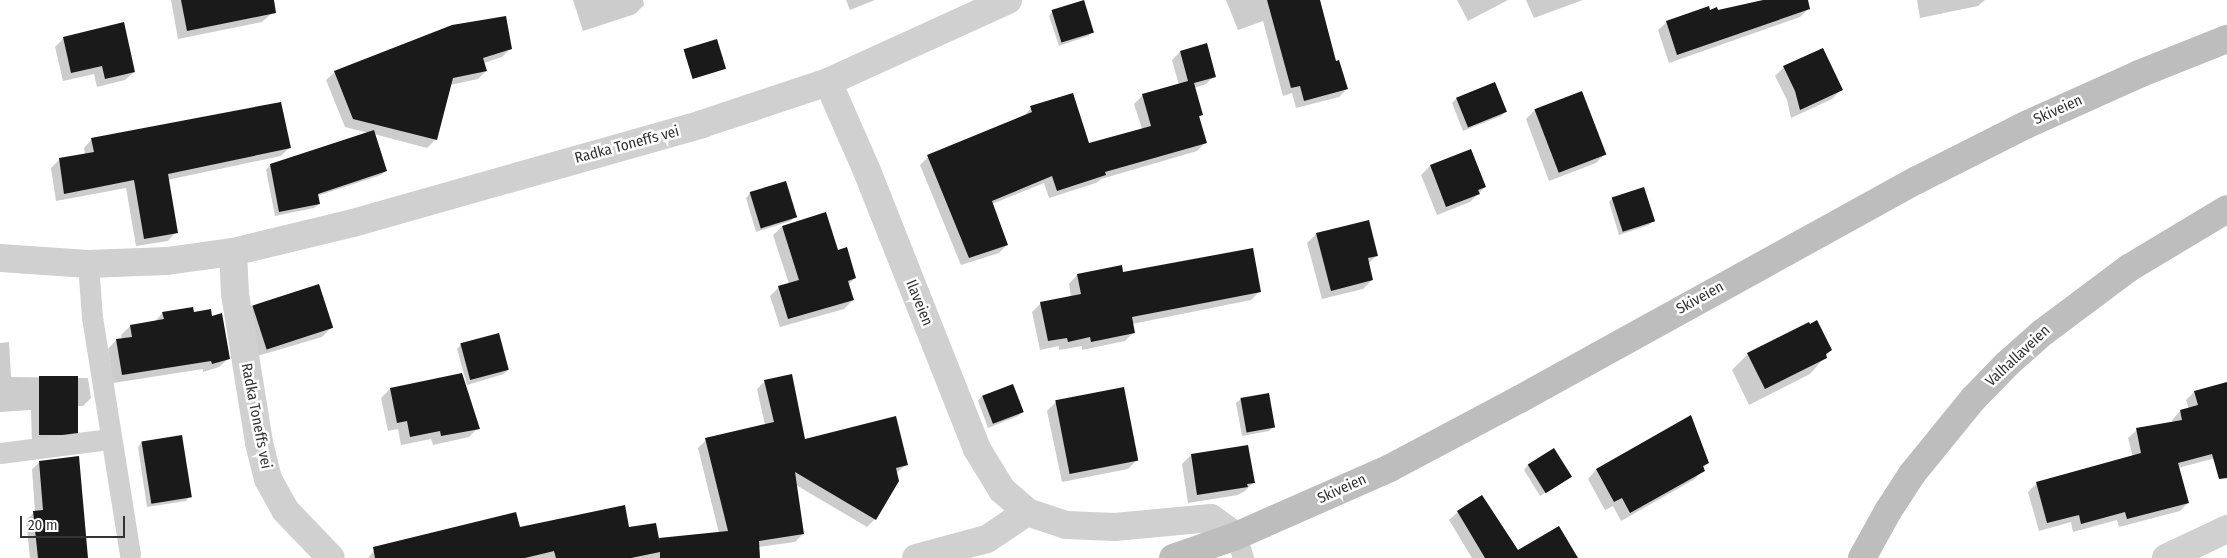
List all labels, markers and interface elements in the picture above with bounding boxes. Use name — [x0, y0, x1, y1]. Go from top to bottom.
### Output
street label: Skiveien — [2031, 91, 2085, 129]
street label: Radka Toneffs vei — [573, 122, 681, 168]
street label: Ilaveien — [902, 277, 936, 329]
street label: Skiveien — [1673, 278, 1727, 318]
street label: Valhallaveien — [1982, 322, 2054, 390]
street label: Radka Toneffs vei — [237, 362, 275, 470]
street label: Skiveien — [1315, 470, 1369, 508]
scale bar — [22, 506, 128, 538]
text: 20 m — [28, 516, 58, 534]

